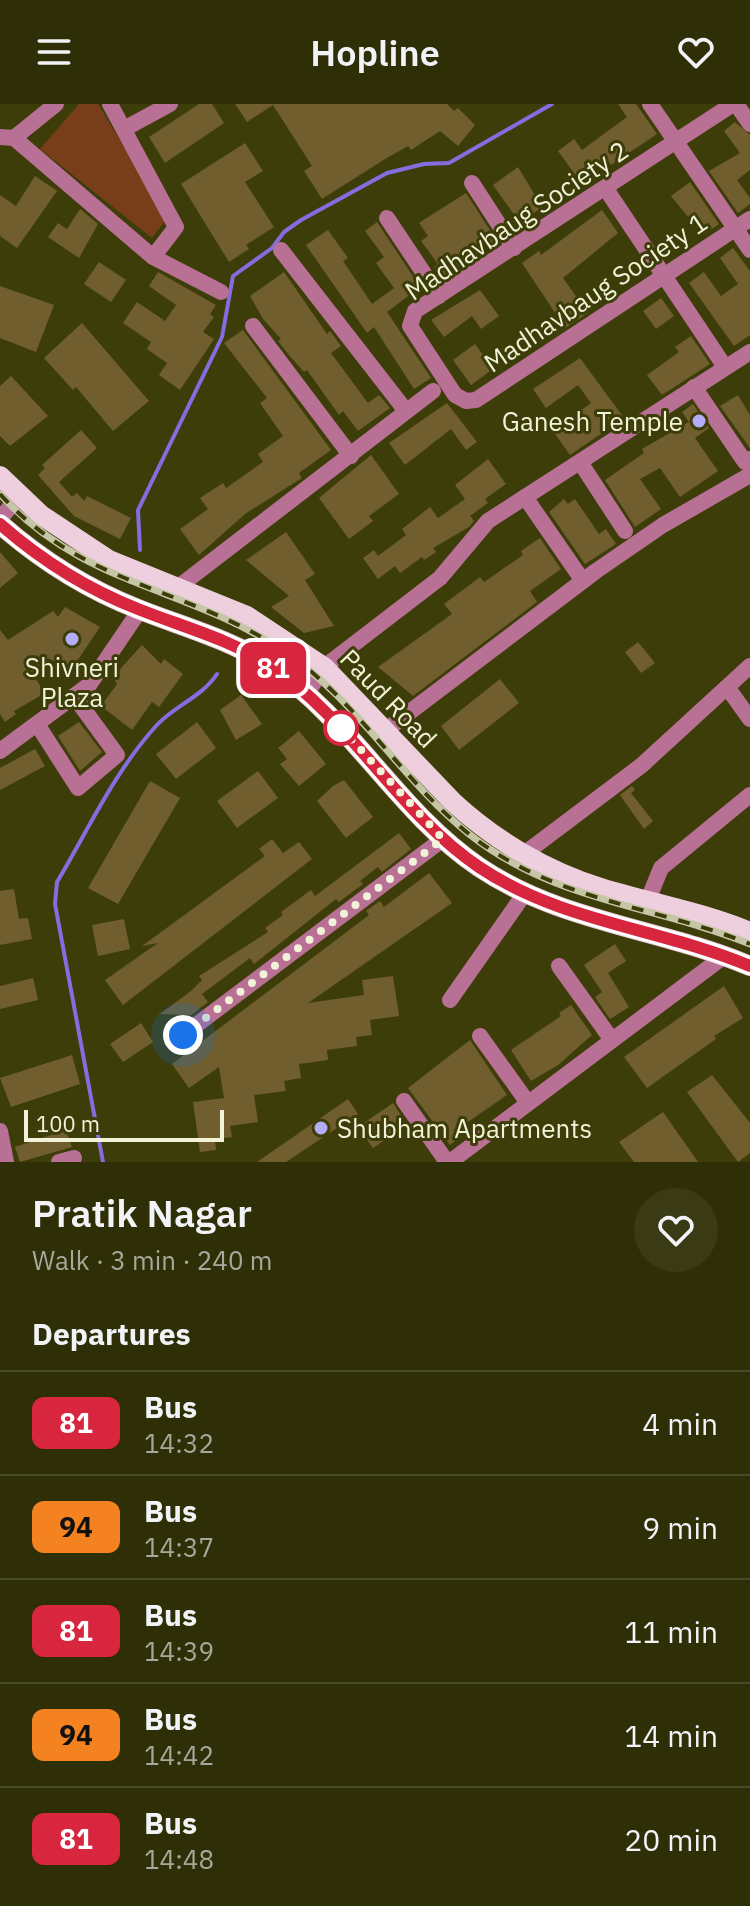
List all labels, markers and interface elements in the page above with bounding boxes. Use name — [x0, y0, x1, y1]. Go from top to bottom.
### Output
text: Hopline — [310, 29, 440, 76]
icon: menu — [32, 30, 76, 74]
icon: heart — [674, 30, 718, 74]
street label: Madhavbaug Society 2 — [398, 133, 634, 307]
street label: Madhavbaug Society 1 — [477, 205, 713, 379]
place label: Ganesh Temple — [502, 404, 683, 438]
marker: Ganesh Temple — [690, 412, 708, 430]
marker: Shivneri Plaza — [63, 630, 81, 648]
street label: Paud Road — [333, 641, 445, 755]
line badge: 81 — [237, 642, 309, 694]
text: 81 — [256, 649, 290, 686]
place label: Shivneri Plaza — [25, 650, 119, 714]
unlabelled marker — [324, 711, 358, 745]
your location — [163, 1015, 203, 1055]
scale bar — [24, 1106, 224, 1142]
text: 100 m — [36, 1109, 100, 1138]
place label: Shubham Apartments — [337, 1111, 592, 1145]
marker: Shubham Apartments — [312, 1119, 330, 1137]
text: Pratik Nagar — [32, 1188, 252, 1237]
button: heart — [634, 1188, 718, 1272]
text: Walk · 3 min · 240 m — [32, 1243, 272, 1277]
text: Departures — [32, 1314, 191, 1353]
text: Bus — [144, 1387, 197, 1426]
text: 81 — [59, 1404, 93, 1441]
text: 4 min — [642, 1404, 718, 1443]
text: 14:32 — [144, 1426, 214, 1460]
text: Bus — [144, 1491, 197, 1530]
text: 94 — [59, 1508, 93, 1545]
text: 9 min — [642, 1508, 718, 1547]
text: 14:37 — [144, 1530, 214, 1564]
text: Bus — [144, 1595, 197, 1634]
text: 81 — [59, 1612, 93, 1649]
text: 11 min — [624, 1612, 718, 1651]
text: 14:39 — [144, 1634, 214, 1668]
text: Bus — [144, 1699, 197, 1738]
text: 94 — [59, 1716, 93, 1753]
text: 14 min — [624, 1716, 718, 1755]
text: 14:42 — [144, 1738, 214, 1772]
text: Bus — [144, 1803, 197, 1842]
text: 81 — [59, 1820, 93, 1857]
text: 20 min — [624, 1820, 718, 1859]
text: 14:48 — [144, 1842, 214, 1876]

